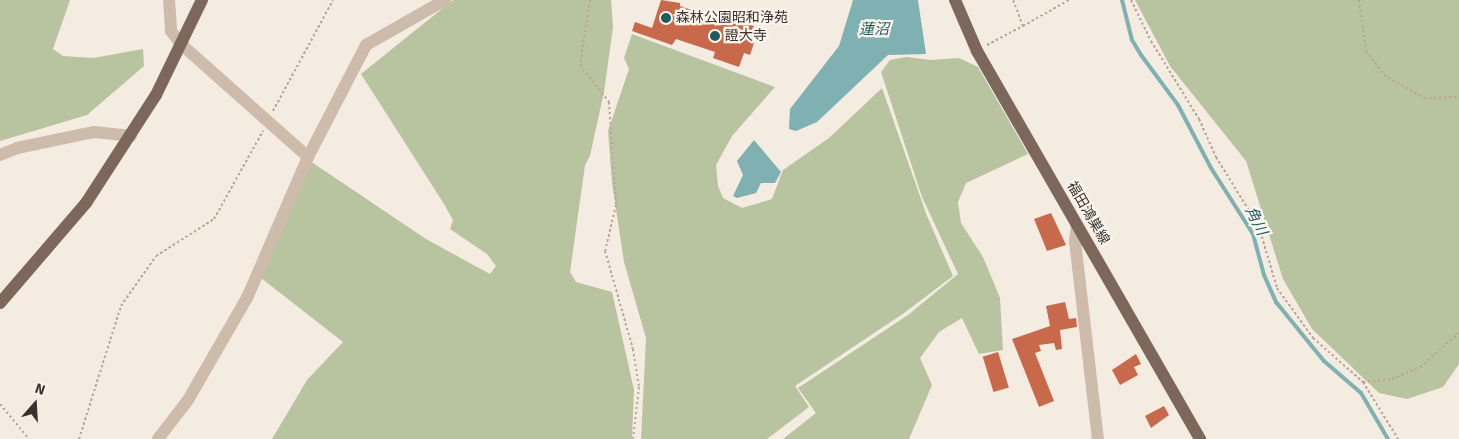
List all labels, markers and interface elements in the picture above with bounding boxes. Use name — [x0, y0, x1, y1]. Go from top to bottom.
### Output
place label: 森林公園昭和浄苑 — [676, 10, 788, 26]
marker: 森林公園昭和浄苑 — [660, 12, 672, 24]
water label: 蓮沼 — [859, 21, 889, 39]
place label: 證大寺 — [725, 28, 767, 44]
marker: 證大寺 — [709, 30, 721, 42]
street label: 福田鴻巣線 — [1063, 178, 1113, 248]
water label: 角川 — [1241, 204, 1271, 238]
north arrow — [10, 379, 60, 429]
text: N — [33, 380, 47, 399]

